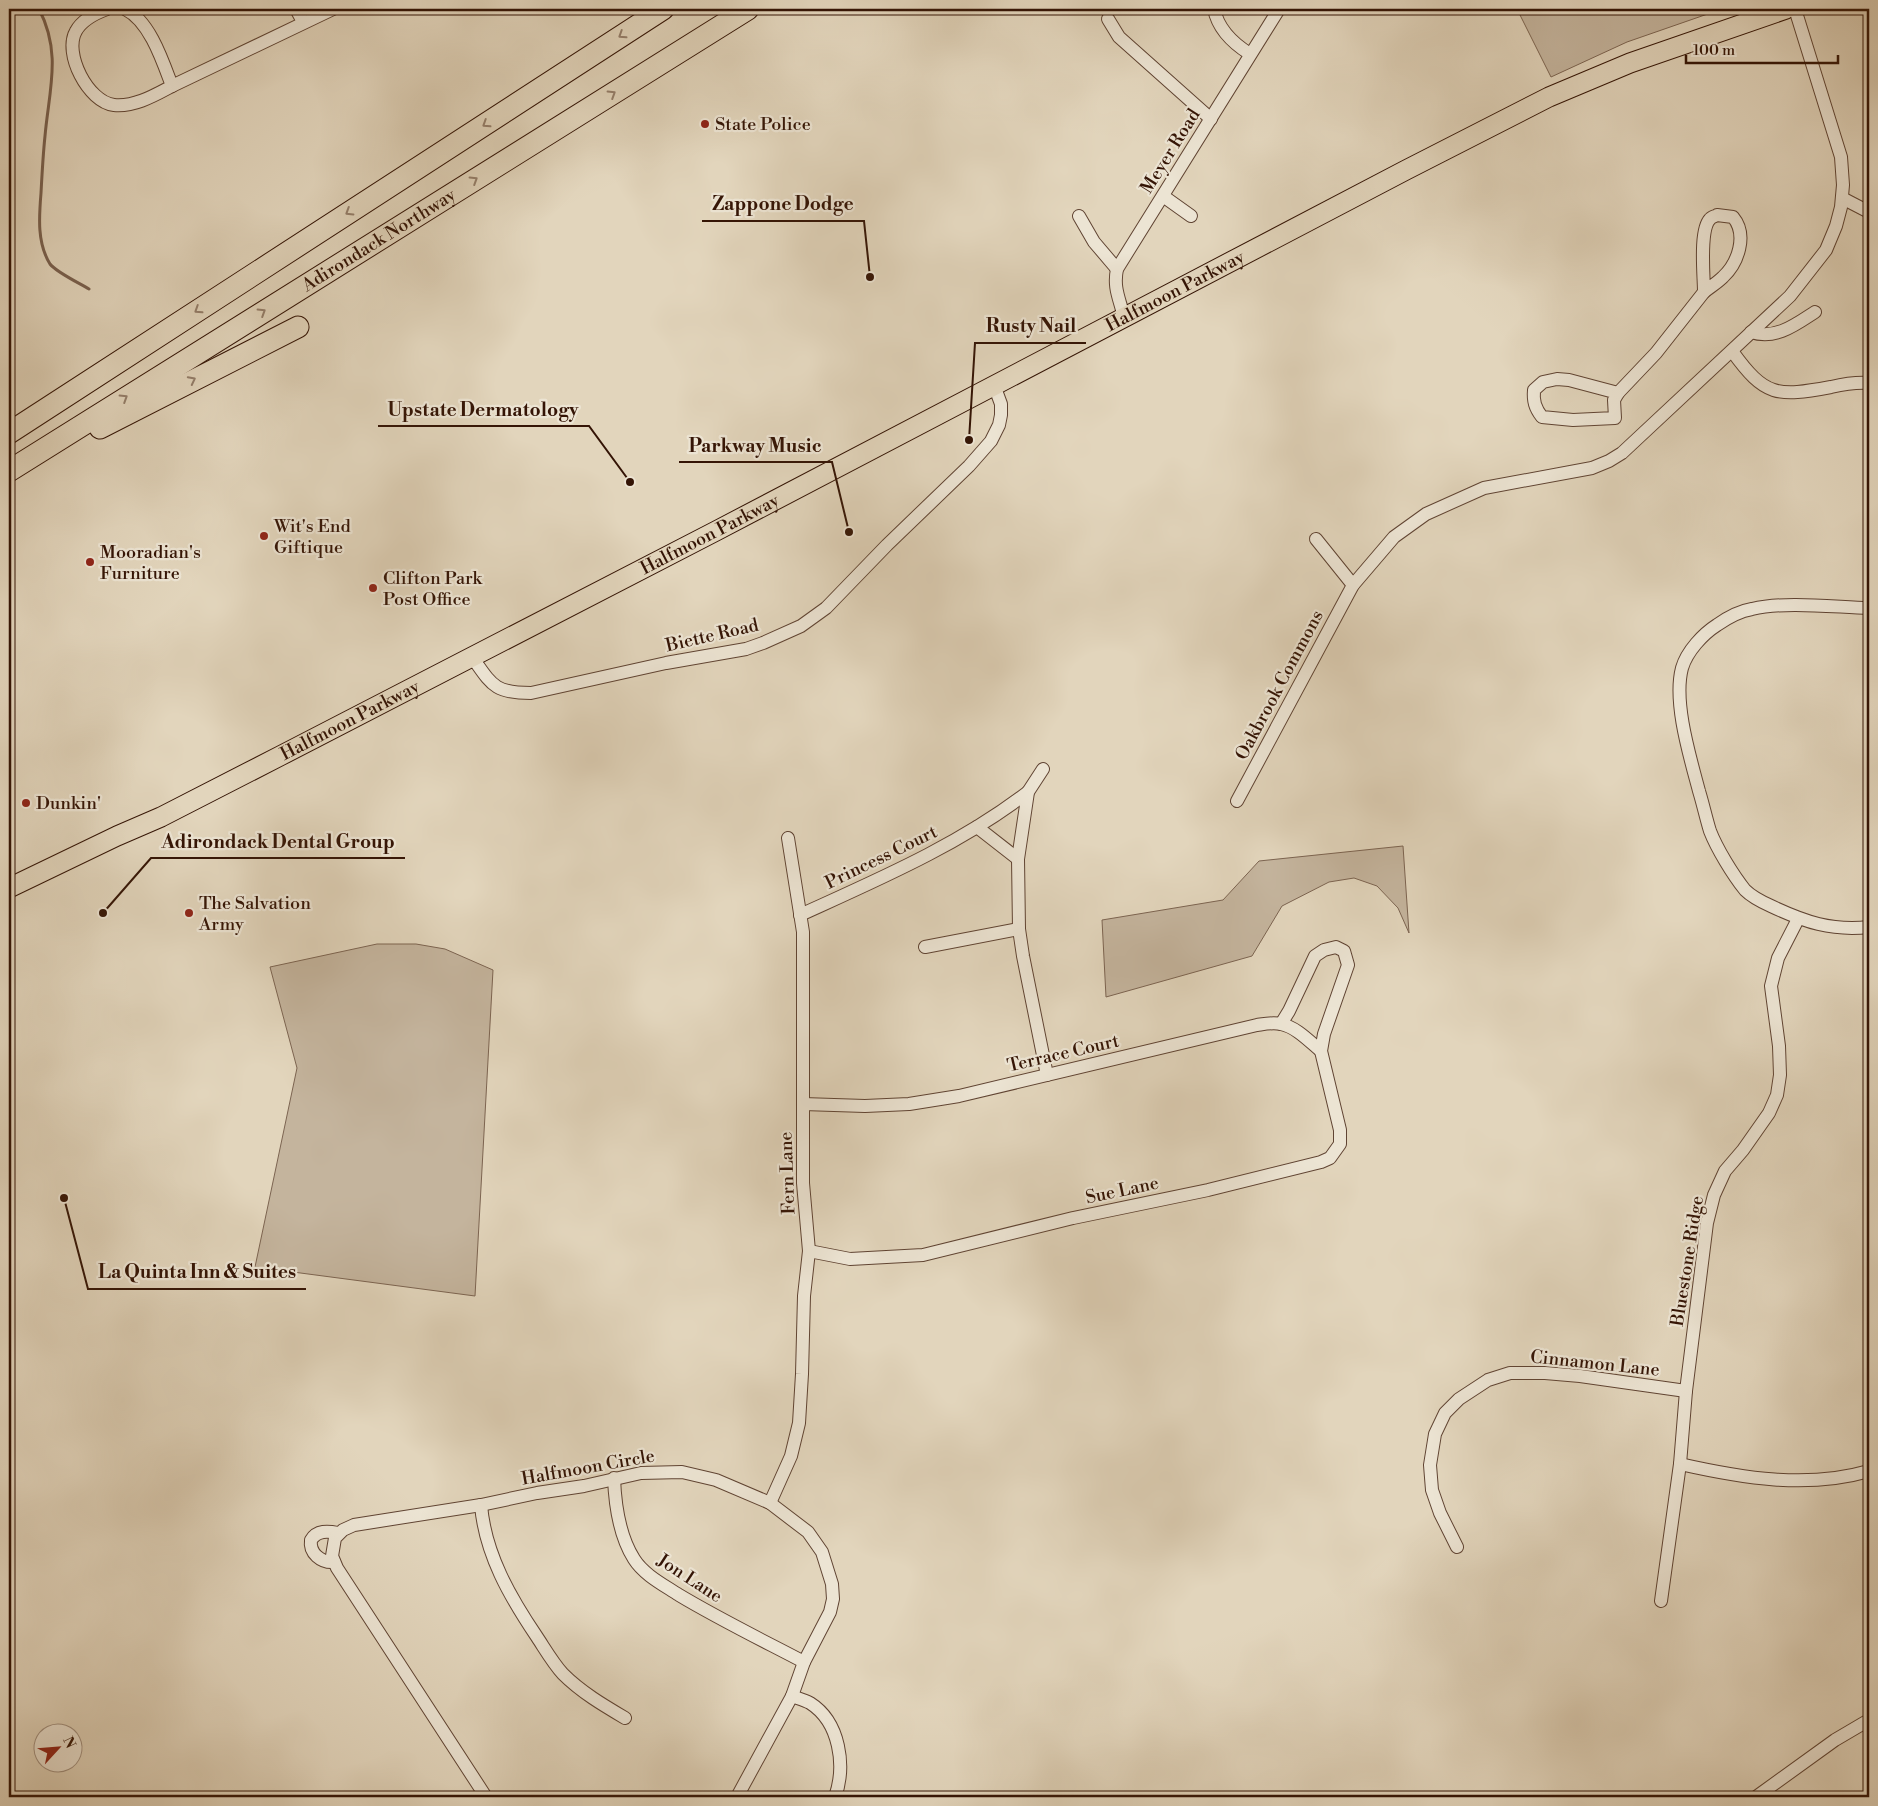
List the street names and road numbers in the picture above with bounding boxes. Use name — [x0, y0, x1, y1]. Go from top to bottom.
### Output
street label: Meyer Road — [1135, 104, 1206, 198]
street label: Adirondack Northway — [297, 183, 460, 298]
street label: Halfmoon Parkway — [1102, 245, 1249, 337]
street label: Halfmoon Parkway — [636, 489, 783, 580]
street label: Oakbrook Commons — [1230, 606, 1329, 764]
street label: Biette Road — [662, 613, 762, 658]
street label: Halfmoon Parkway — [276, 675, 424, 766]
street label: Princess Court — [821, 820, 942, 895]
street label: Terrace Court — [1005, 1029, 1122, 1078]
street label: Fern Lane — [775, 1131, 800, 1215]
street label: Sue Lane — [1083, 1172, 1161, 1209]
street label: Bluestone Ridge — [1666, 1194, 1709, 1329]
street label: Cinnamon Lane — [1529, 1345, 1661, 1382]
street label: Halfmoon Circle — [520, 1444, 657, 1491]
street label: Jon Lane — [652, 1548, 727, 1608]

